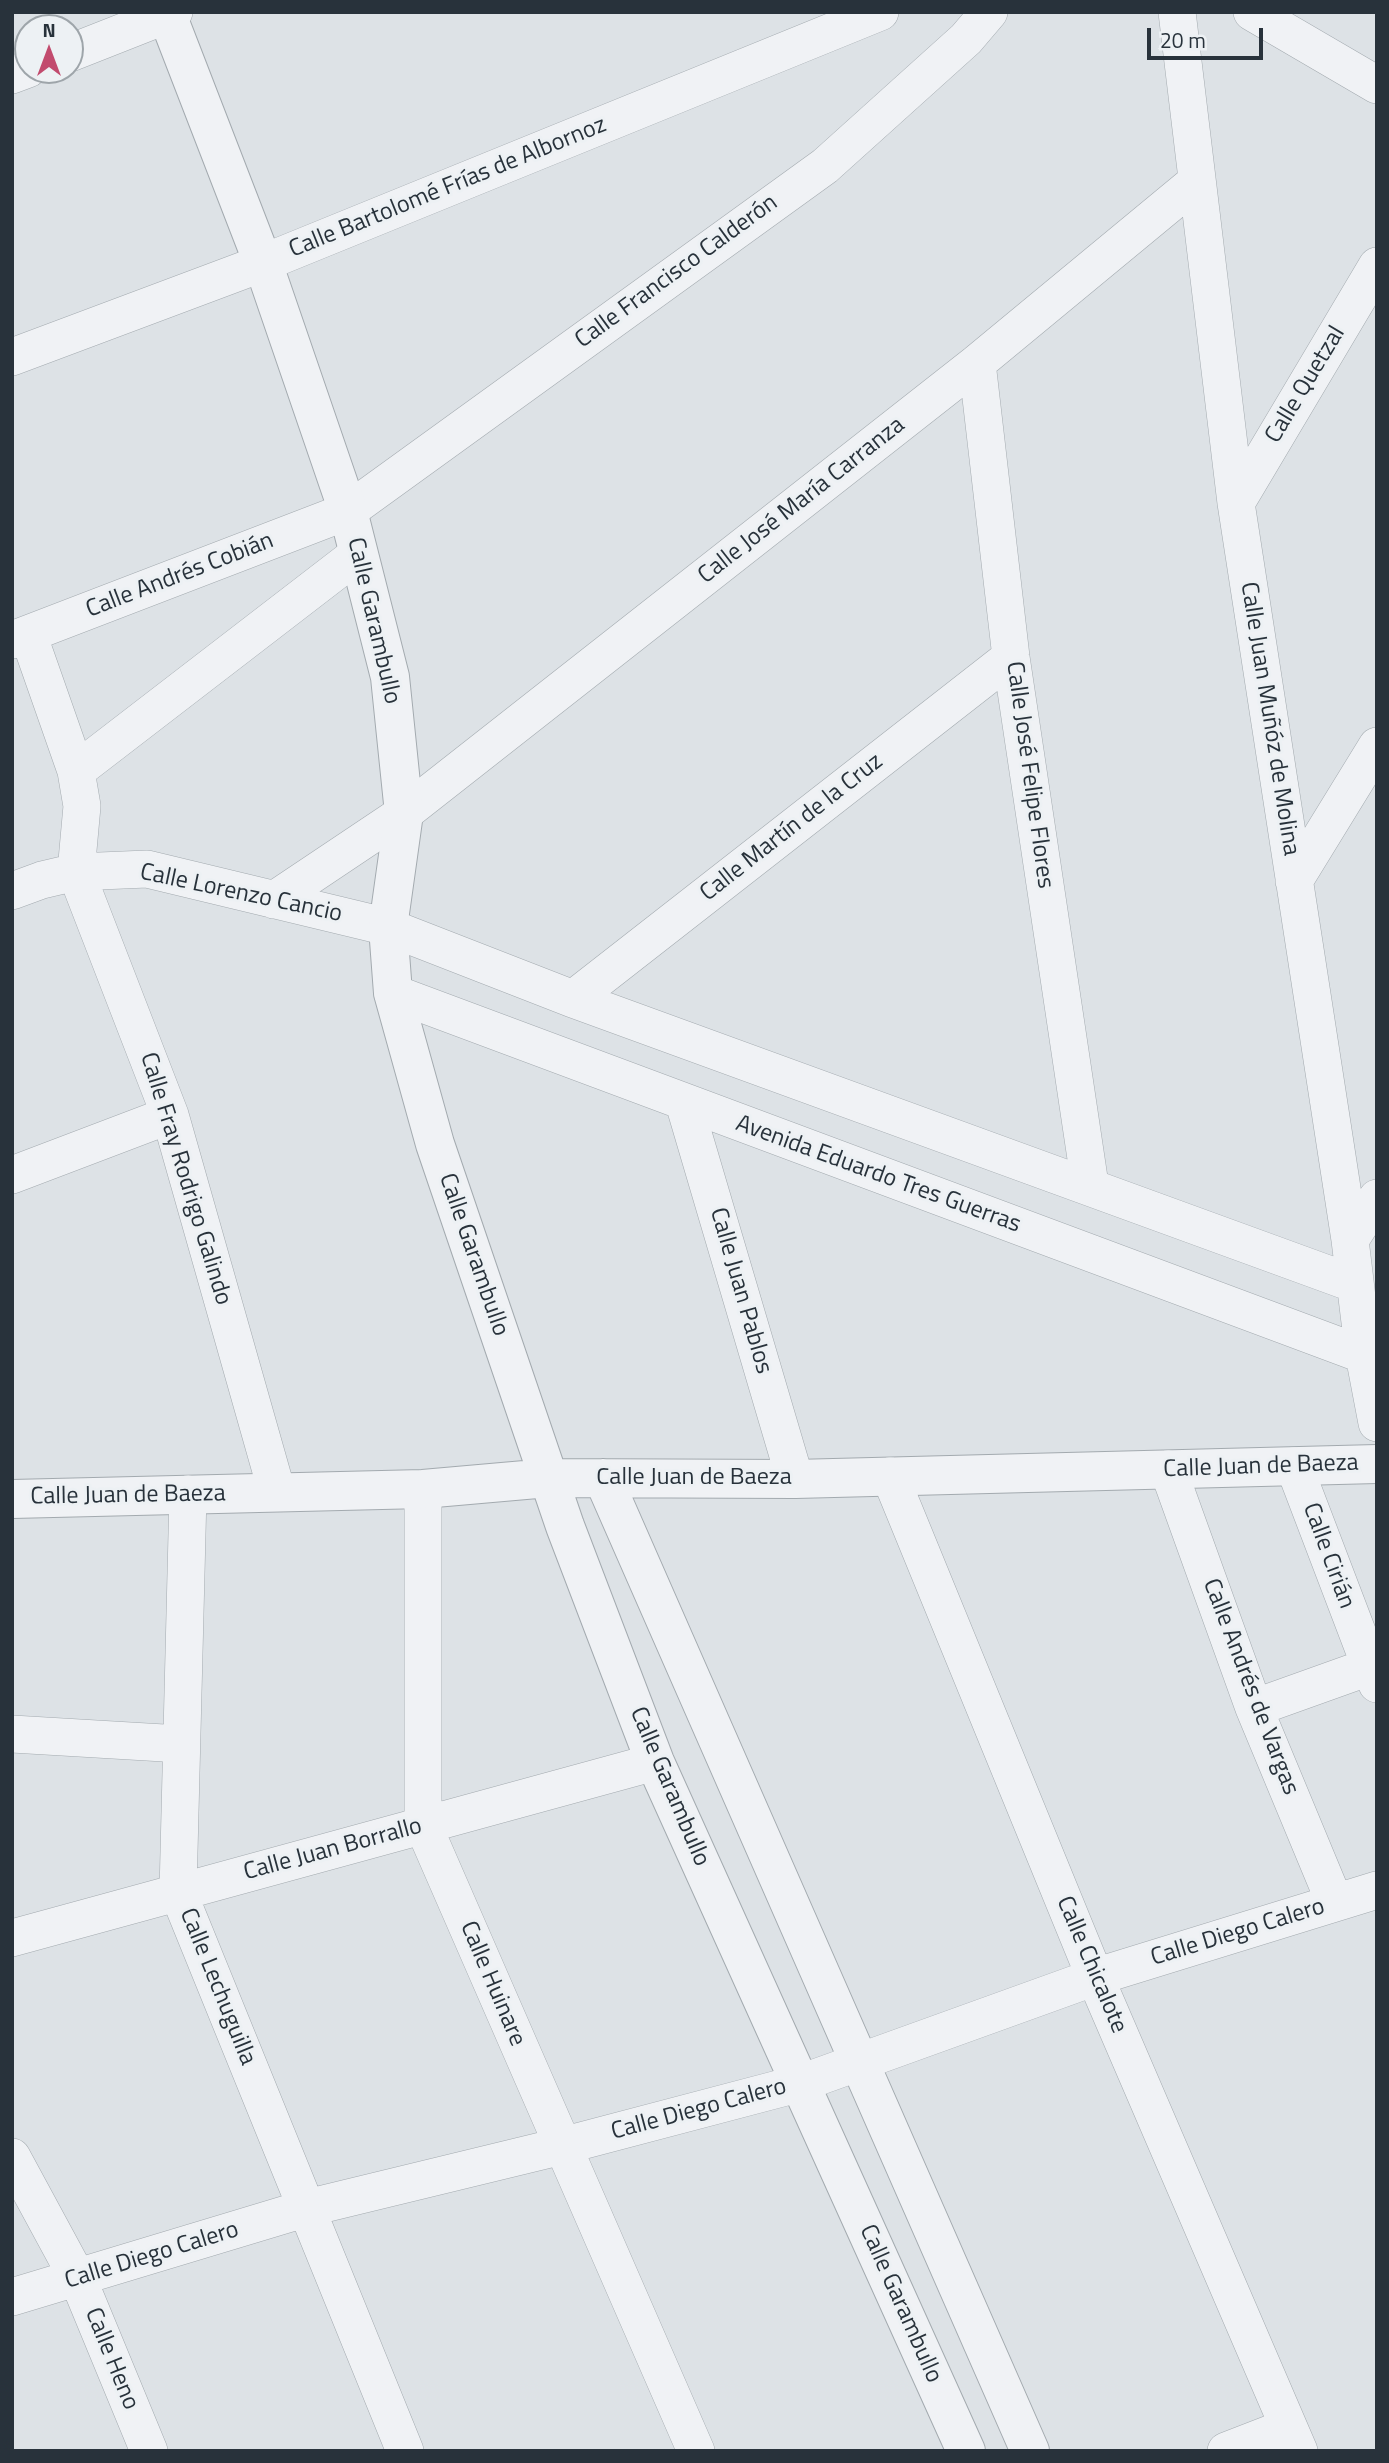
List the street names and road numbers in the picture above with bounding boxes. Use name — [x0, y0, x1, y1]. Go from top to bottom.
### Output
street label: Calle Bartolomé Frías de Albornoz — [285, 111, 611, 265]
street label: Calle Francisco Calderón — [570, 189, 784, 355]
street label: Calle Quetzal — [1260, 321, 1352, 449]
street label: Calle José María Carranza — [693, 411, 911, 591]
street label: Calle Andrés Cobián — [82, 527, 278, 625]
street label: Calle Garambullo — [340, 535, 406, 707]
street label: Calle Juan Muñóz de Molina — [1233, 580, 1305, 858]
street label: Calle José Felipe Flores — [999, 660, 1059, 890]
street label: Calle Martín de la Cruz — [695, 748, 889, 908]
street label: Calle Lorenzo Cancio — [137, 859, 345, 929]
street label: Calle Fray Rodrigo Galindo — [133, 1049, 237, 1309]
street label: Avenida Eduardo Tres Guerras — [732, 1110, 1024, 1240]
street label: Calle Garambullo — [432, 1170, 514, 1340]
street label: Calle Juan Pablos — [703, 1205, 777, 1377]
street label: Calle Juan de Baeza — [1163, 1449, 1359, 1485]
street label: Calle Juan de Baeza — [596, 1464, 792, 1492]
street label: Calle Juan de Baeza — [30, 1480, 226, 1512]
street label: Calle Cirián — [1296, 1499, 1360, 1613]
street label: Calle Andrés de Vargas — [1195, 1575, 1305, 1799]
street label: Calle Garambullo — [623, 1703, 715, 1871]
street label: Calle Juan Borrallo — [241, 1812, 425, 1888]
street label: Calle Chicalote — [1049, 1892, 1133, 2038]
street label: Calle Diego Calero — [1148, 1893, 1328, 1973]
street label: Calle Lechuguilla — [172, 1904, 262, 2070]
street label: Calle Huinare — [453, 1917, 531, 2051]
street label: Calle Diego Calero — [608, 2073, 790, 2147]
street label: Calle Diego Calero — [62, 2216, 242, 2296]
street label: Calle Garambullo — [852, 2221, 948, 2387]
street label: Calle Heno — [78, 2304, 144, 2414]

